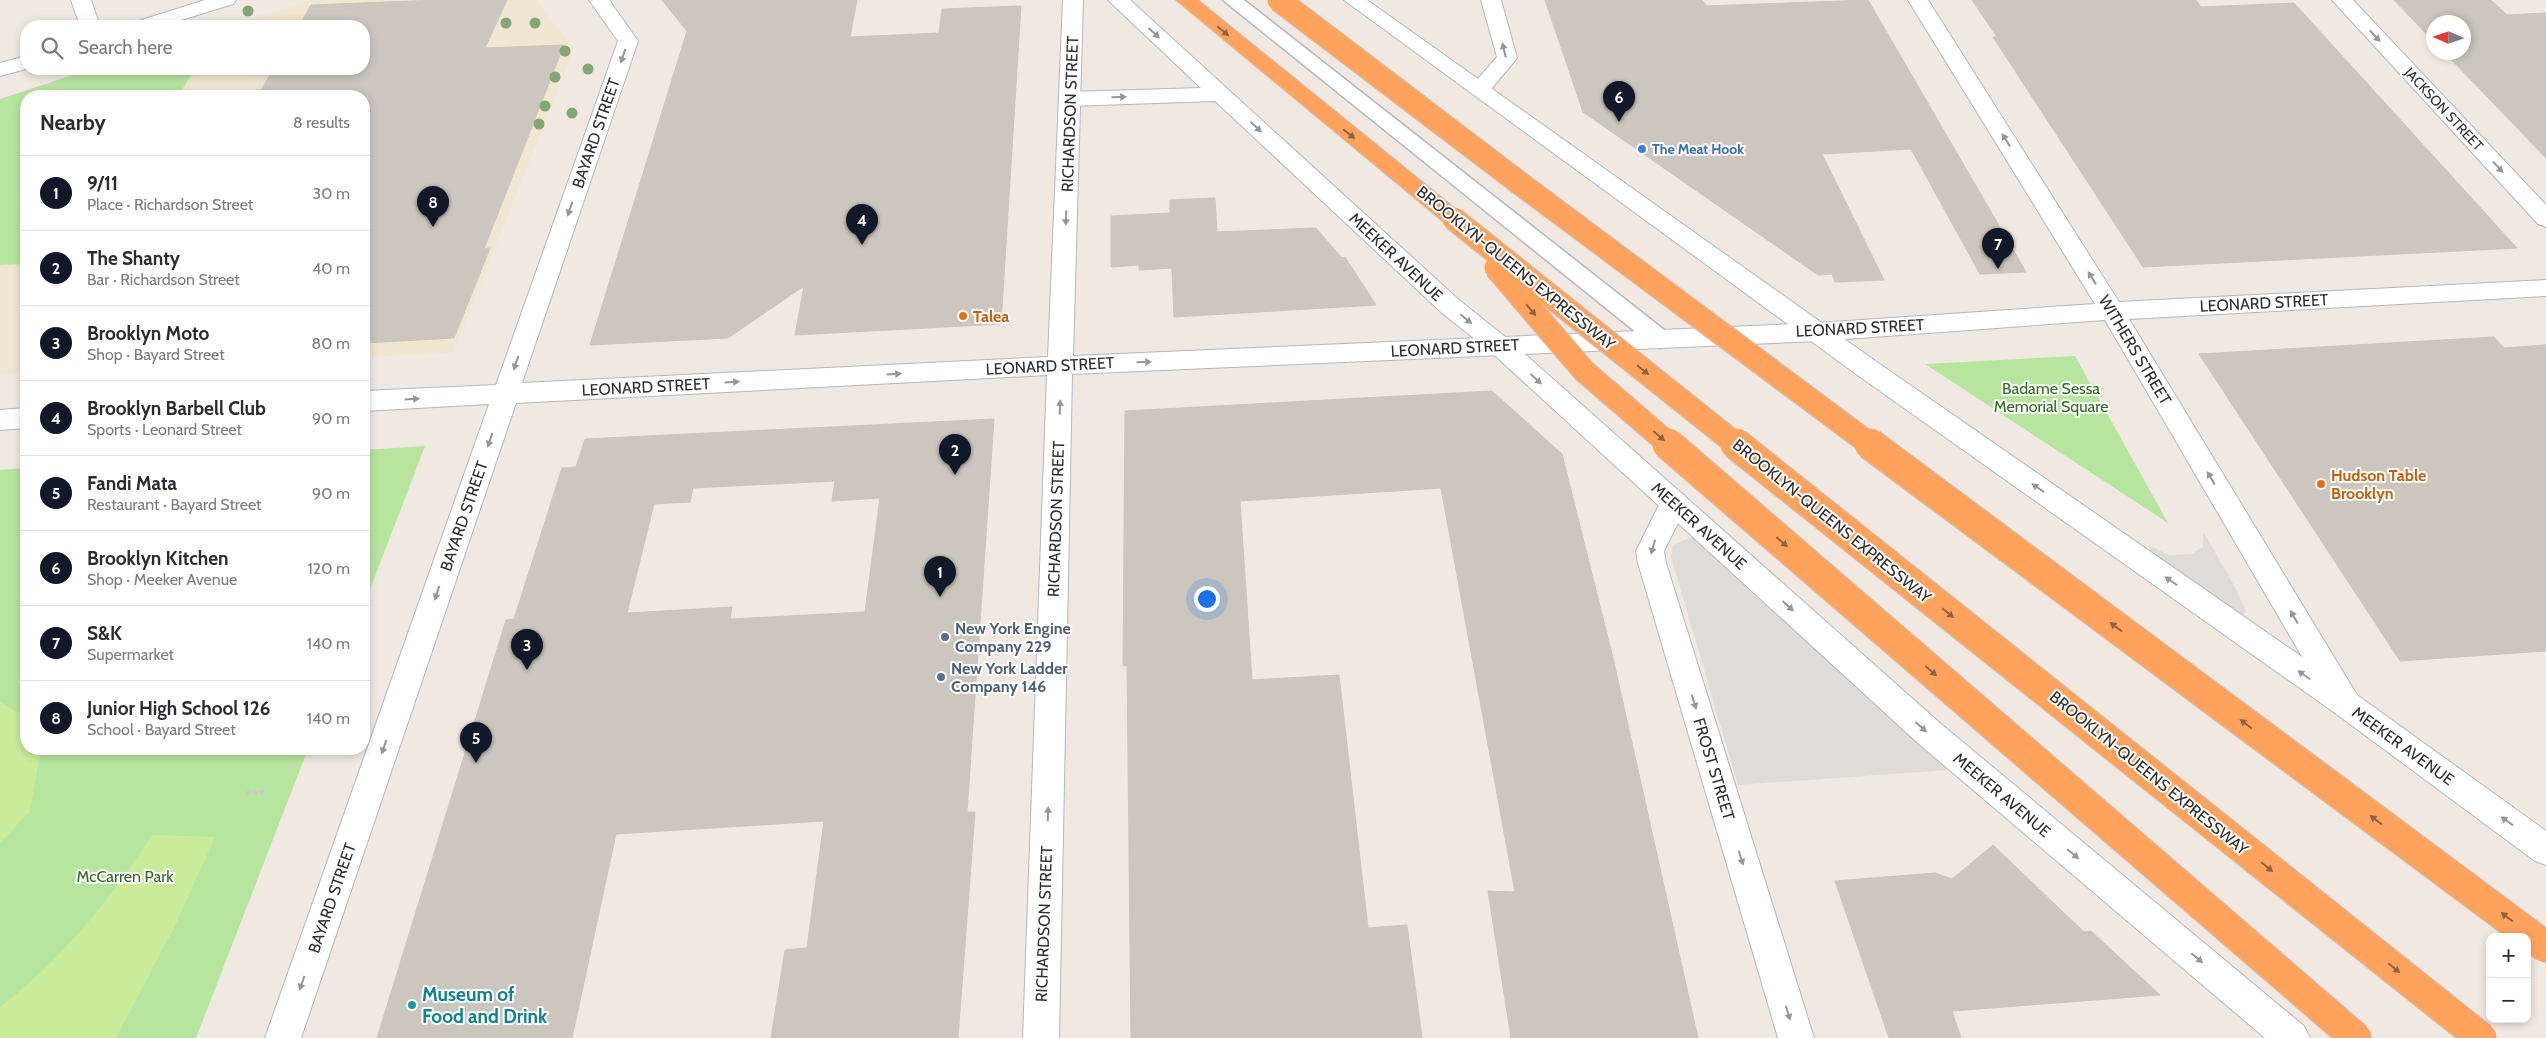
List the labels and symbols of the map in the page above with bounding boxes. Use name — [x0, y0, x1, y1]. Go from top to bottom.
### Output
north arrow — [2426, 15, 2471, 60]
one-way arrow — [1217, 26, 1230, 37]
one-way arrow — [1148, 27, 1160, 39]
one-way arrow — [2369, 29, 2381, 41]
street label: RICHARDSON STREET — [1058, 35, 1082, 192]
one-way arrow — [1500, 42, 1508, 58]
one-way arrow — [619, 49, 627, 64]
street label: JACKSON STREET — [2400, 63, 2488, 155]
street label: BAYARD STREET — [568, 75, 624, 190]
pin: 6 — [1603, 81, 1635, 122]
one-way arrow — [1111, 93, 1127, 101]
one-way arrow — [1250, 121, 1262, 133]
one-way arrow — [1342, 129, 1355, 140]
one-way arrow — [2001, 133, 2010, 147]
place label: The Meat Hook — [1652, 140, 1744, 158]
marker: The Meat Hook — [1636, 143, 1648, 155]
one-way arrow — [2492, 161, 2504, 173]
street label: BROOKLYN-QUEENS EXPRESSWAY — [1413, 182, 1620, 354]
pin: 8 — [417, 186, 449, 227]
one-way arrow — [566, 202, 573, 217]
pin: 4 — [846, 204, 878, 245]
street label: MEEKER AVENUE — [1345, 209, 1447, 305]
one-way arrow — [1061, 210, 1069, 226]
pin: 7 — [1982, 228, 2014, 269]
one-way arrow — [2087, 271, 2096, 284]
street label: LEONARD STREET — [2199, 290, 2329, 316]
street label: WITHERS STREET — [2095, 292, 2175, 409]
one-way arrow — [1526, 303, 1537, 316]
place label: Talea — [973, 307, 1009, 326]
marker: Talea — [957, 310, 969, 322]
one-way arrow — [1459, 314, 1472, 325]
street label: LEONARD STREET — [1795, 315, 1925, 341]
street label: LEONARD STREET — [1390, 335, 1520, 361]
street label: LEONARD STREET — [985, 353, 1115, 379]
one-way arrow — [512, 356, 520, 371]
one-way arrow — [1136, 357, 1152, 365]
one-way arrow — [1636, 364, 1649, 375]
one-way arrow — [887, 369, 903, 377]
one-way arrow — [1530, 373, 1542, 385]
street label: LEONARD STREET — [581, 374, 711, 400]
one-way arrow — [724, 378, 740, 386]
park label: Badame Sessa Memorial Square — [1994, 379, 2108, 416]
one-way arrow — [405, 394, 421, 402]
one-way arrow — [1056, 399, 1064, 415]
one-way arrow — [1652, 431, 1665, 442]
one-way arrow — [486, 433, 494, 448]
pin: 2 — [939, 434, 971, 475]
street label: BROOKLYN-QUEENS EXPRESSWAY — [1729, 435, 1936, 607]
street label: RICHARDSON STREET — [1044, 440, 1068, 597]
street label: BAYARD STREET — [436, 458, 492, 573]
place label: Hudson Table Brooklyn — [2331, 466, 2426, 503]
one-way arrow — [2206, 471, 2215, 484]
street label: MEEKER AVENUE — [1648, 478, 1750, 574]
marker: Hudson Table Brooklyn — [2315, 478, 2327, 490]
one-way arrow — [2031, 483, 2045, 493]
one-way arrow — [1775, 537, 1788, 548]
one-way arrow — [1648, 539, 1656, 554]
pin: 1 — [924, 556, 956, 597]
one-way arrow — [2164, 576, 2178, 586]
one-way arrow — [433, 586, 440, 601]
your location — [1194, 586, 1220, 612]
one-way arrow — [1781, 600, 1793, 612]
one-way arrow — [1941, 607, 1954, 618]
one-way arrow — [2289, 611, 2298, 624]
place label: New York Engine Company 229 — [955, 619, 1071, 656]
one-way arrow — [2110, 621, 2123, 632]
pin: 3 — [511, 629, 543, 670]
marker: New York Engine Company 229 — [939, 631, 951, 643]
place label: New York Ladder Company 146 — [951, 659, 1068, 696]
one-way arrow — [1925, 666, 1938, 677]
one-way arrow — [2297, 670, 2310, 680]
marker: New York Ladder Company 146 — [935, 671, 947, 683]
street label: BROOKLYN-QUEENS EXPRESSWAY — [2046, 687, 2253, 859]
one-way arrow — [1690, 695, 1698, 710]
street label: MEEKER AVENUE — [2348, 703, 2458, 789]
street label: FROST STREET — [1689, 716, 1739, 823]
one-way arrow — [2240, 718, 2253, 729]
one-way arrow — [1915, 721, 1928, 732]
pin: 5 — [460, 722, 492, 763]
one-way arrow — [380, 740, 388, 755]
street label: MEEKER AVENUE — [1949, 749, 2055, 841]
one-way arrow — [1044, 806, 1052, 822]
one-way arrow — [2370, 815, 2383, 826]
one-way arrow — [2500, 816, 2513, 826]
street label: BAYARD STREET — [304, 840, 360, 955]
street label: RICHARDSON STREET — [1032, 845, 1056, 1002]
one-way arrow — [2066, 848, 2079, 859]
one-way arrow — [1737, 850, 1745, 865]
one-way arrow — [2260, 861, 2273, 872]
park label: McCarren Park — [77, 867, 174, 886]
one-way arrow — [2501, 912, 2514, 923]
one-way arrow — [2190, 953, 2203, 964]
one-way arrow — [2387, 963, 2400, 974]
one-way arrow — [298, 976, 305, 991]
place label: Museum of Food and Drink — [422, 983, 548, 1028]
marker: Museum of Food and Drink — [406, 999, 418, 1011]
one-way arrow — [1785, 1006, 1793, 1021]

